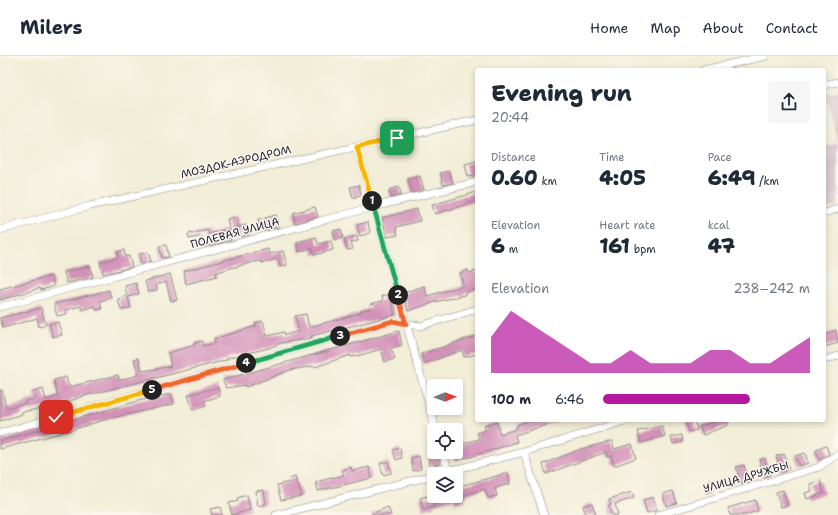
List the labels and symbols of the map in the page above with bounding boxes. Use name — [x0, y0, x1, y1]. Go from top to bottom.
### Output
pin — [380, 121, 414, 155]
street label: МОЗДОК-АЭРОДРОМ — [179, 142, 293, 182]
pin: 1 — [362, 191, 382, 211]
street label: ПОЛЕВАЯ УЛИЦА — [189, 214, 281, 252]
pin: 2 — [388, 285, 408, 305]
pin: 3 — [330, 326, 350, 346]
pin: 4 — [236, 353, 256, 373]
north arrow — [427, 379, 463, 415]
pin: 5 — [142, 380, 162, 400]
pin — [39, 400, 73, 434]
street label: УЛИЦА ДРУЖБЫ — [701, 458, 791, 496]

